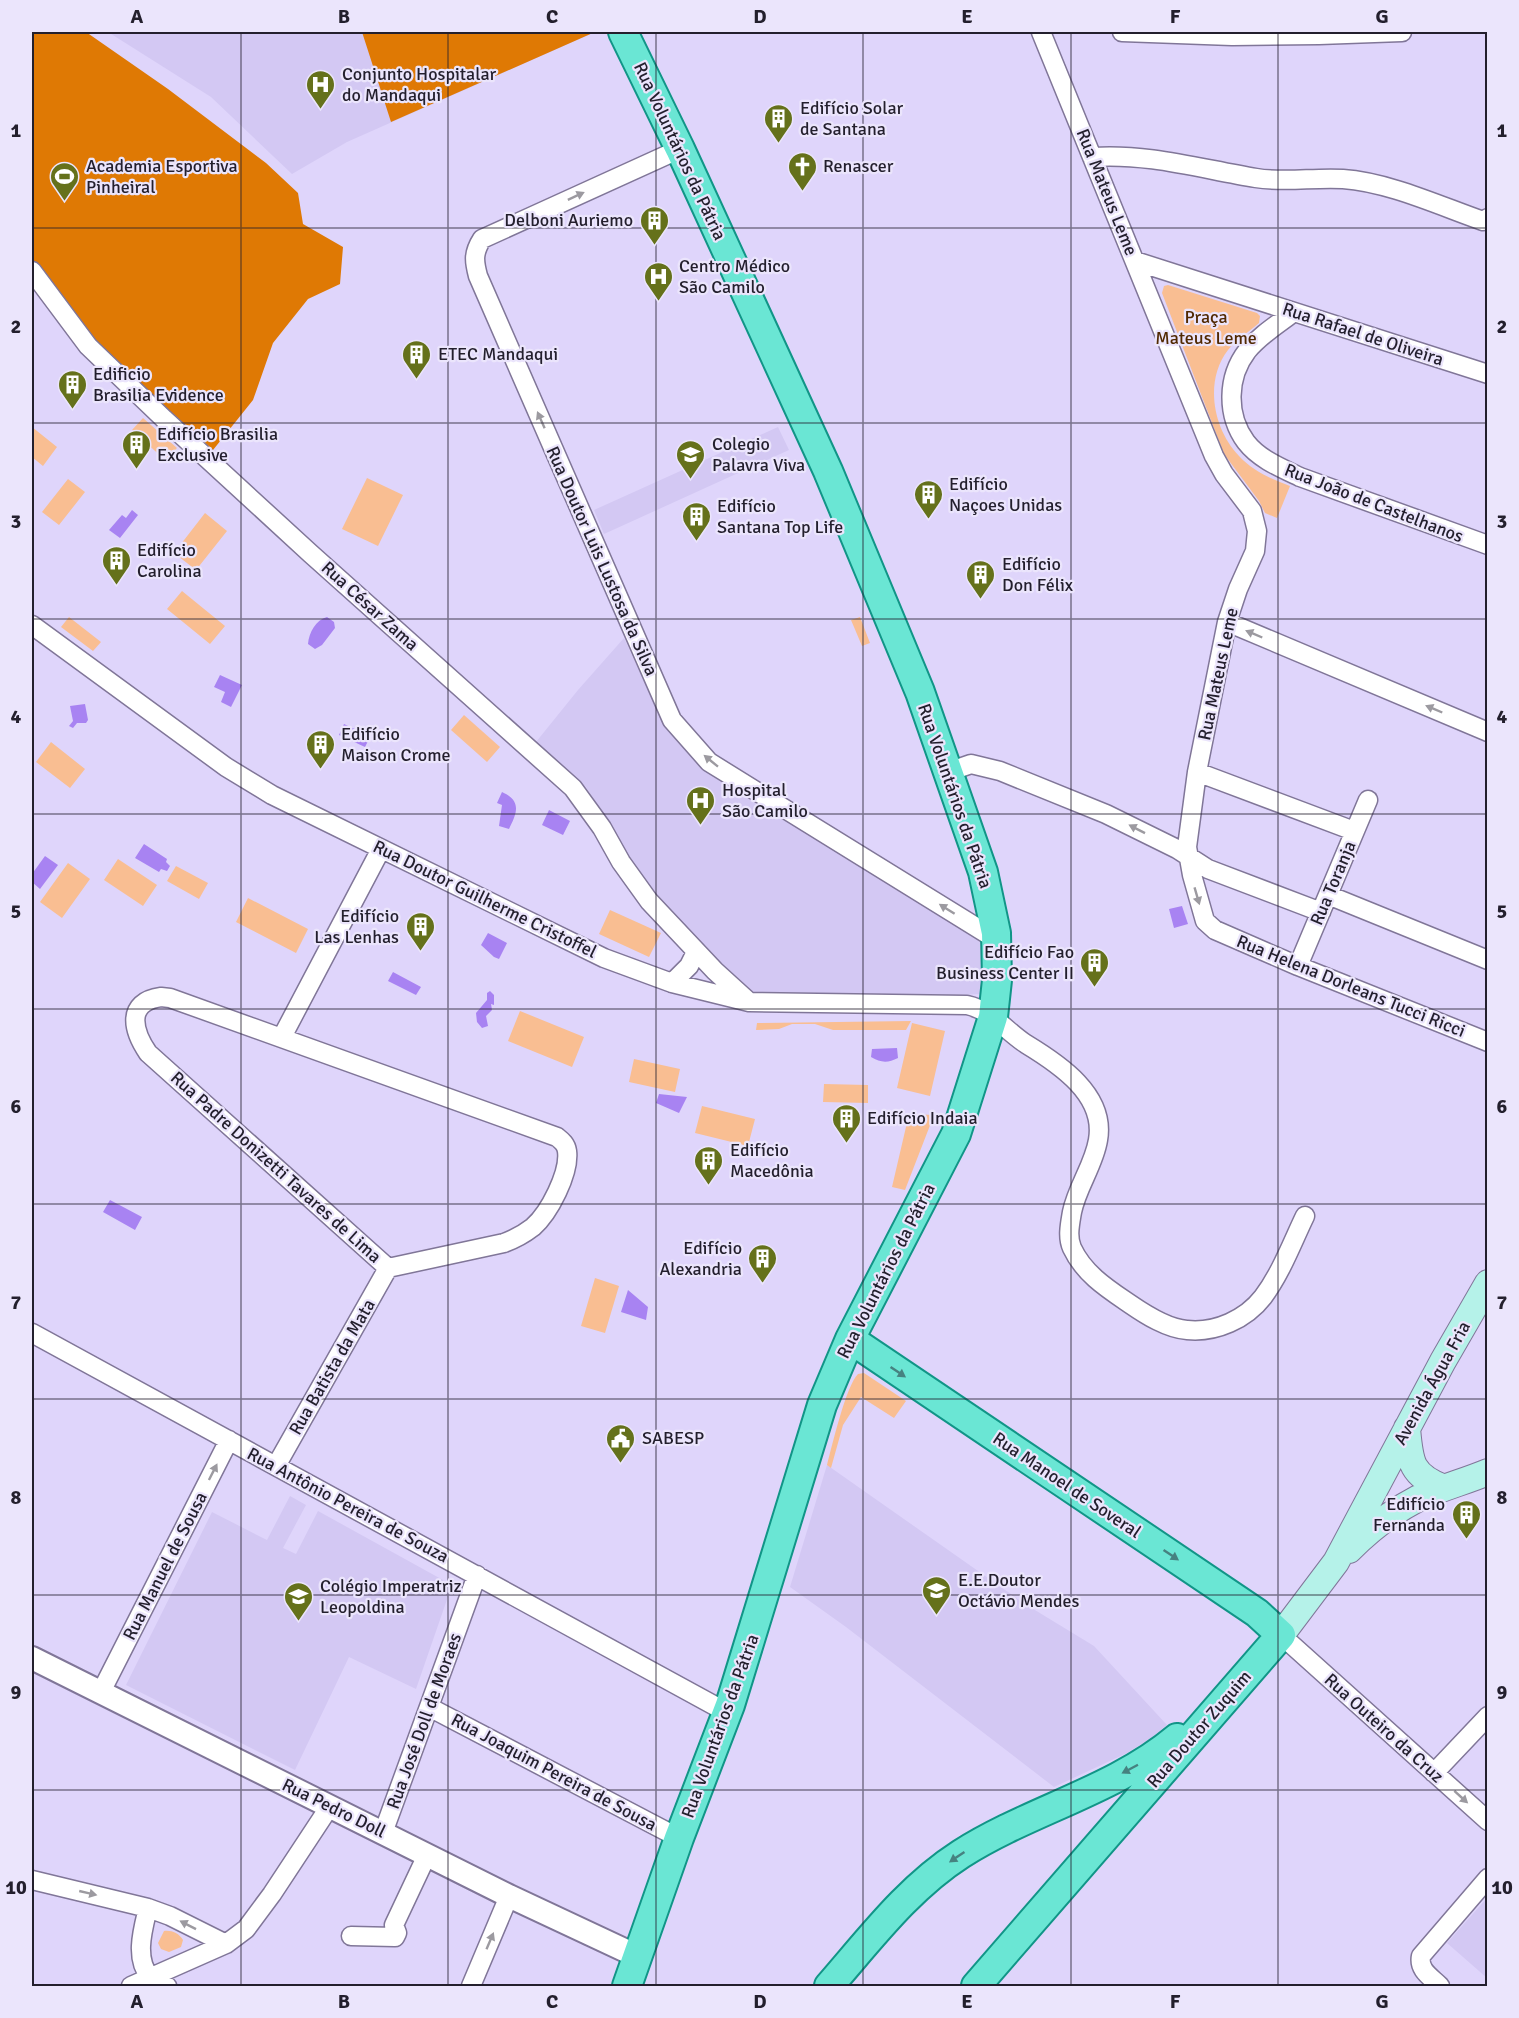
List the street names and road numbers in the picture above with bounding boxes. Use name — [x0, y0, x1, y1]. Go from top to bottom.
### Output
street label: Rua Voluntários da Pátria — [629, 58, 731, 244]
street label: Rua Mateus Leme — [1072, 125, 1142, 259]
street label: Rua Rafael de Oliveira — [1280, 298, 1446, 370]
street label: Rua Doutor Luis Lustosa da Silva — [541, 443, 663, 679]
street label: Rua João de Castelhanos — [1281, 459, 1467, 547]
street label: Rua César Zama — [317, 557, 423, 655]
street label: Rua Mateus Leme — [1193, 606, 1243, 742]
street label: Rua Voluntários da Pátria — [913, 701, 997, 891]
street label: Rua Doutor Guilherme Cristoffel — [370, 835, 600, 963]
street label: Rua Toranja — [1305, 837, 1361, 929]
street label: Rua Helena Dorleans Tucci Ricci — [1233, 930, 1469, 1042]
street label: Rua Padre Donizetti Tavares de Lima — [166, 1067, 386, 1267]
street label: Rua Voluntários da Pátria — [832, 1180, 940, 1362]
street label: Rua Batista da Mata — [284, 1295, 380, 1439]
street label: Avenida Água Fria — [1389, 1317, 1475, 1449]
street label: Rua Manoel de Soveral — [989, 1427, 1145, 1543]
street label: Rua Antônio Pereira de Souza — [243, 1442, 453, 1568]
street label: Rua Manuel de Sousa — [118, 1488, 212, 1644]
street label: Rua José Doll de Moraes — [382, 1630, 466, 1812]
street label: Rua Voluntários da Pátria — [676, 1631, 764, 1821]
street label: Rua Doutor Zuquim — [1142, 1666, 1256, 1792]
street label: Rua Outeiro da Cruz — [1320, 1669, 1448, 1787]
street label: Rua Joaquim Pereira de Sousa — [448, 1708, 660, 1836]
street label: Rua Pedro Doll — [279, 1773, 389, 1843]

